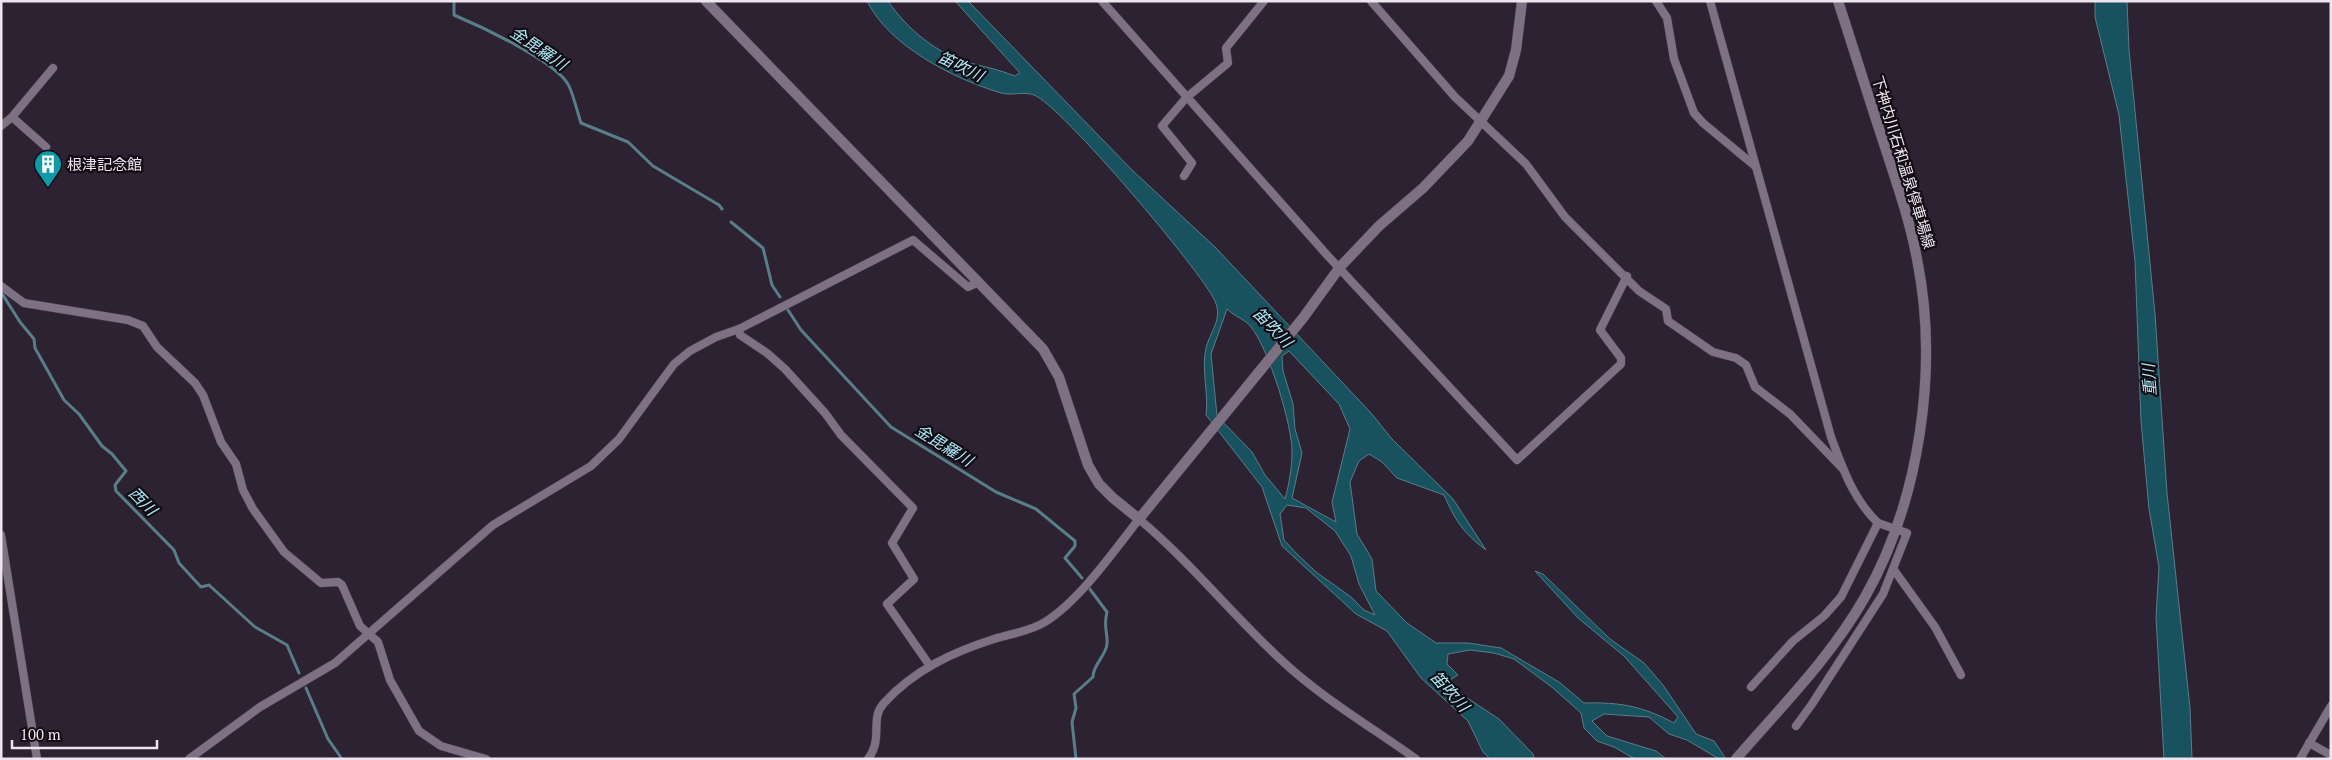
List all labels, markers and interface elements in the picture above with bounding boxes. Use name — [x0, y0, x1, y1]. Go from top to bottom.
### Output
water label: 金毘羅川 — [506, 21, 573, 76]
water label: 笛吹川 — [935, 46, 989, 87]
street label: 下神内川石和温泉停車場線 — [1868, 73, 1940, 251]
building icon: 根津記念館 — [33, 149, 63, 188]
place label: 根津記念館 — [67, 154, 142, 174]
water label: 笛吹川 — [1248, 302, 1299, 353]
water label: 重川 — [2137, 361, 2161, 397]
water label: 金毘羅川 — [911, 419, 979, 472]
water label: 西川 — [124, 482, 164, 522]
water label: 笛吹川 — [1426, 666, 1476, 718]
scale bar — [12, 718, 158, 750]
text: 100 m — [20, 724, 61, 744]

